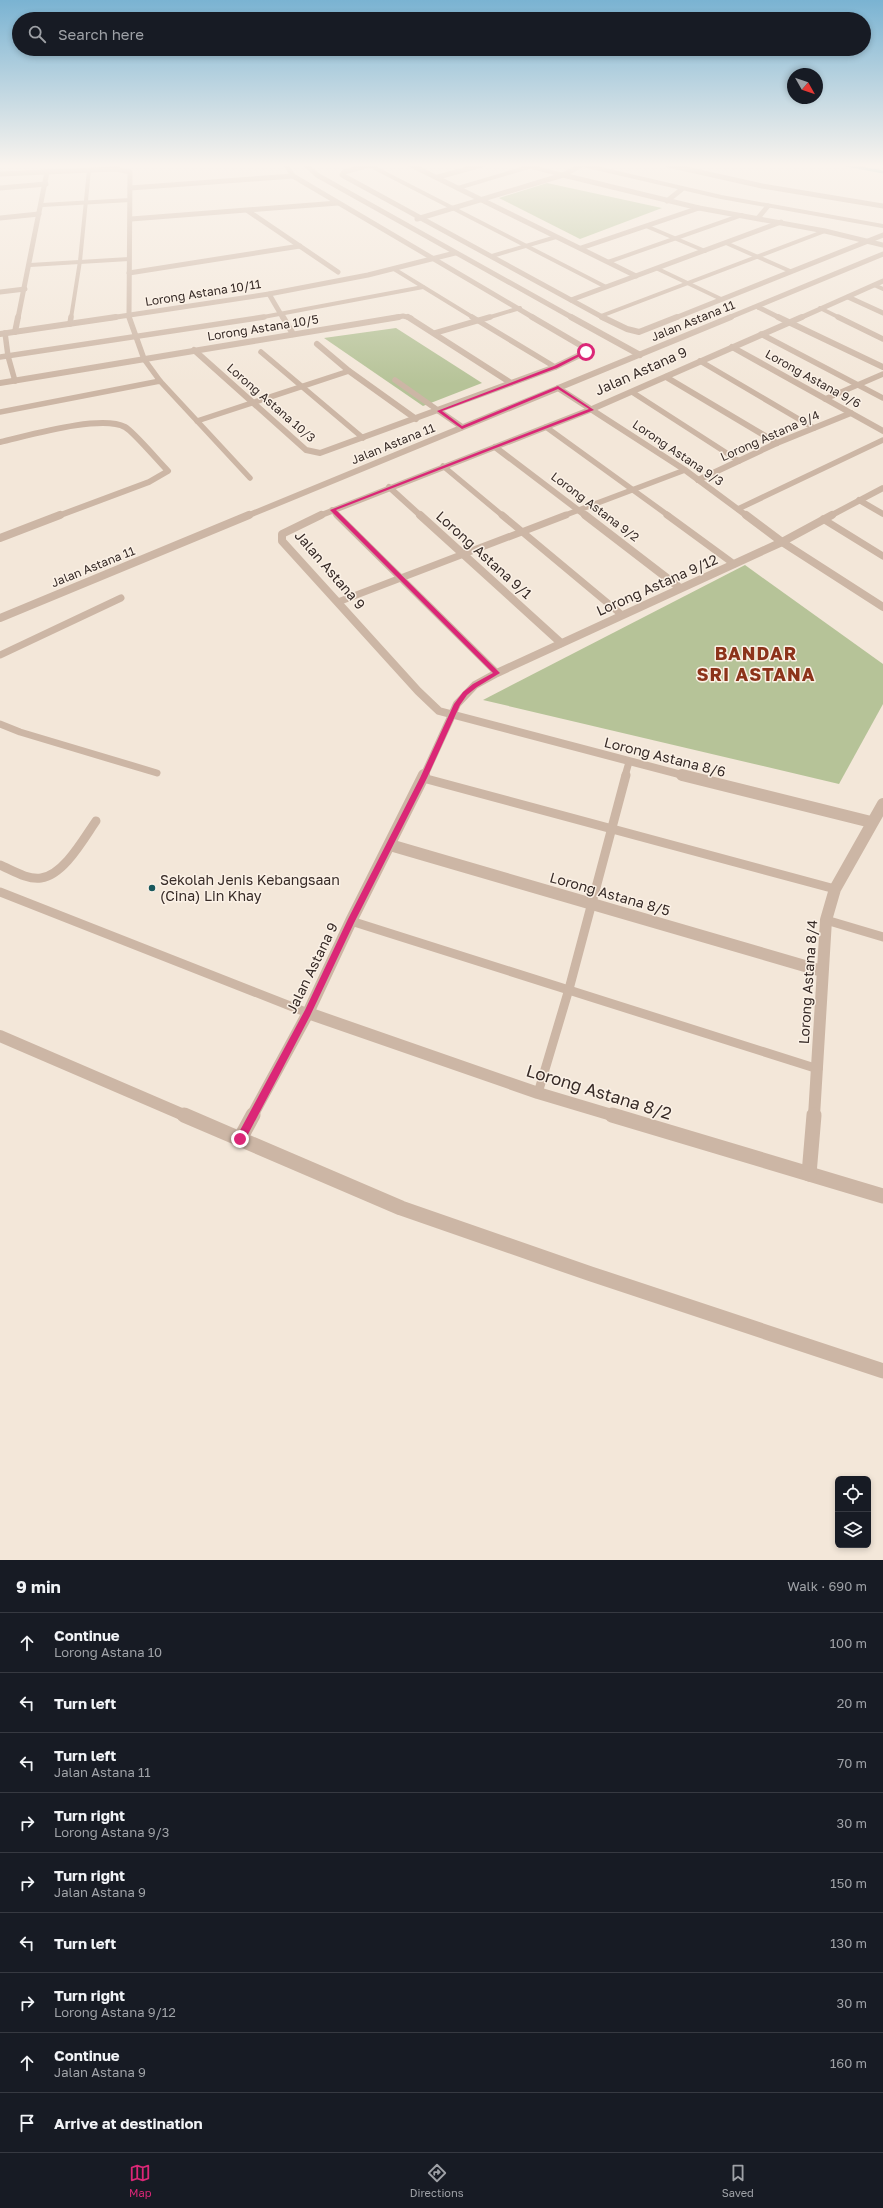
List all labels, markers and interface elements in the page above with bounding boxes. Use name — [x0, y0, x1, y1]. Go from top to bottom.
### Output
search box — [12, 12, 871, 56]
icon: search — [26, 23, 48, 45]
text: Search here — [58, 25, 144, 43]
north arrow — [787, 68, 823, 104]
street label: Lorong Astana 10/11 — [144, 276, 262, 309]
street label: Jalan Astana 11 — [649, 297, 737, 344]
street label: Lorong Astana 10/5 — [206, 311, 320, 344]
route start — [577, 343, 595, 361]
street label: Jalan Astana 9 — [592, 343, 689, 398]
street label: Lorong Astana 9/6 — [763, 346, 864, 411]
street label: Lorong Astana 10/3 — [224, 360, 319, 445]
street label: Lorong Astana 9/4 — [718, 407, 822, 464]
street label: Lorong Astana 9/3 — [630, 417, 727, 489]
street label: Jalan Astana 11 — [349, 420, 437, 467]
street label: Lorong Astana 9/2 — [548, 469, 642, 545]
street label: Lorong Astana 9/1 — [433, 507, 536, 602]
street label: Jalan Astana 9 — [292, 527, 369, 613]
street label: Jalan Astana 11 — [49, 543, 137, 590]
street label: Lorong Astana 9/12 — [593, 550, 720, 619]
district label: BANDAR SRI ASTANA — [696, 642, 816, 685]
street label: Lorong Astana 8/6 — [603, 733, 728, 780]
street label: Lorong Astana 8/5 — [548, 868, 672, 919]
place label: Sekolah Jenis Kebangsaan (Cina) Lin Khay — [160, 871, 340, 904]
marker: Sekolah Jenis Kebangsaan (Cina) Lin Khay — [147, 883, 157, 893]
street label: Lorong Astana 8/4 — [795, 919, 820, 1045]
street label: Jalan Astana 9 — [282, 920, 341, 1016]
street label: Lorong Astana 8/2 — [524, 1059, 675, 1124]
route end — [231, 1130, 249, 1148]
map controls — [835, 1476, 871, 1548]
button: locate — [835, 1476, 871, 1512]
button: layers — [835, 1512, 871, 1548]
text: 9 min — [16, 1576, 61, 1597]
text: Walk · 690 m — [787, 1578, 867, 1594]
text: Continue — [54, 1626, 120, 1644]
icon: ahead — [16, 1632, 38, 1654]
text: 100 m — [830, 1635, 867, 1651]
text: Lorong Astana 10 — [54, 1644, 162, 1660]
icon: left — [16, 1692, 38, 1714]
text: Turn left — [54, 1694, 116, 1712]
text: 20 m — [837, 1695, 867, 1711]
text: Turn left — [54, 1746, 116, 1764]
icon: left — [16, 1752, 38, 1774]
text: 70 m — [837, 1755, 867, 1771]
text: Jalan Astana 11 — [54, 1764, 151, 1780]
text: Turn right — [54, 1806, 125, 1824]
icon: right — [16, 1812, 38, 1834]
text: 30 m — [837, 1815, 867, 1831]
text: Lorong Astana 9/3 — [54, 1824, 169, 1840]
text: Turn right — [54, 1866, 125, 1884]
icon: right — [16, 1872, 38, 1894]
text: 150 m — [830, 1875, 867, 1891]
text: Jalan Astana 9 — [54, 1884, 146, 1900]
icon: left — [16, 1932, 38, 1954]
text: Turn left — [54, 1934, 116, 1952]
text: 130 m — [830, 1935, 867, 1951]
text: Turn right — [54, 1986, 125, 2004]
icon: right — [16, 1992, 38, 2014]
text: 30 m — [837, 1995, 867, 2011]
text: Lorong Astana 9/12 — [54, 2004, 176, 2020]
text: Continue — [54, 2046, 120, 2064]
icon: ahead — [16, 2052, 38, 2074]
text: 160 m — [830, 2055, 867, 2071]
text: Jalan Astana 9 — [54, 2064, 146, 2080]
icon: arrive — [16, 2112, 38, 2134]
text: Arrive at destination — [54, 2114, 203, 2132]
tab: Map — [129, 2162, 152, 2199]
tab: Directions — [410, 2162, 464, 2199]
tab: Saved — [722, 2162, 754, 2199]

